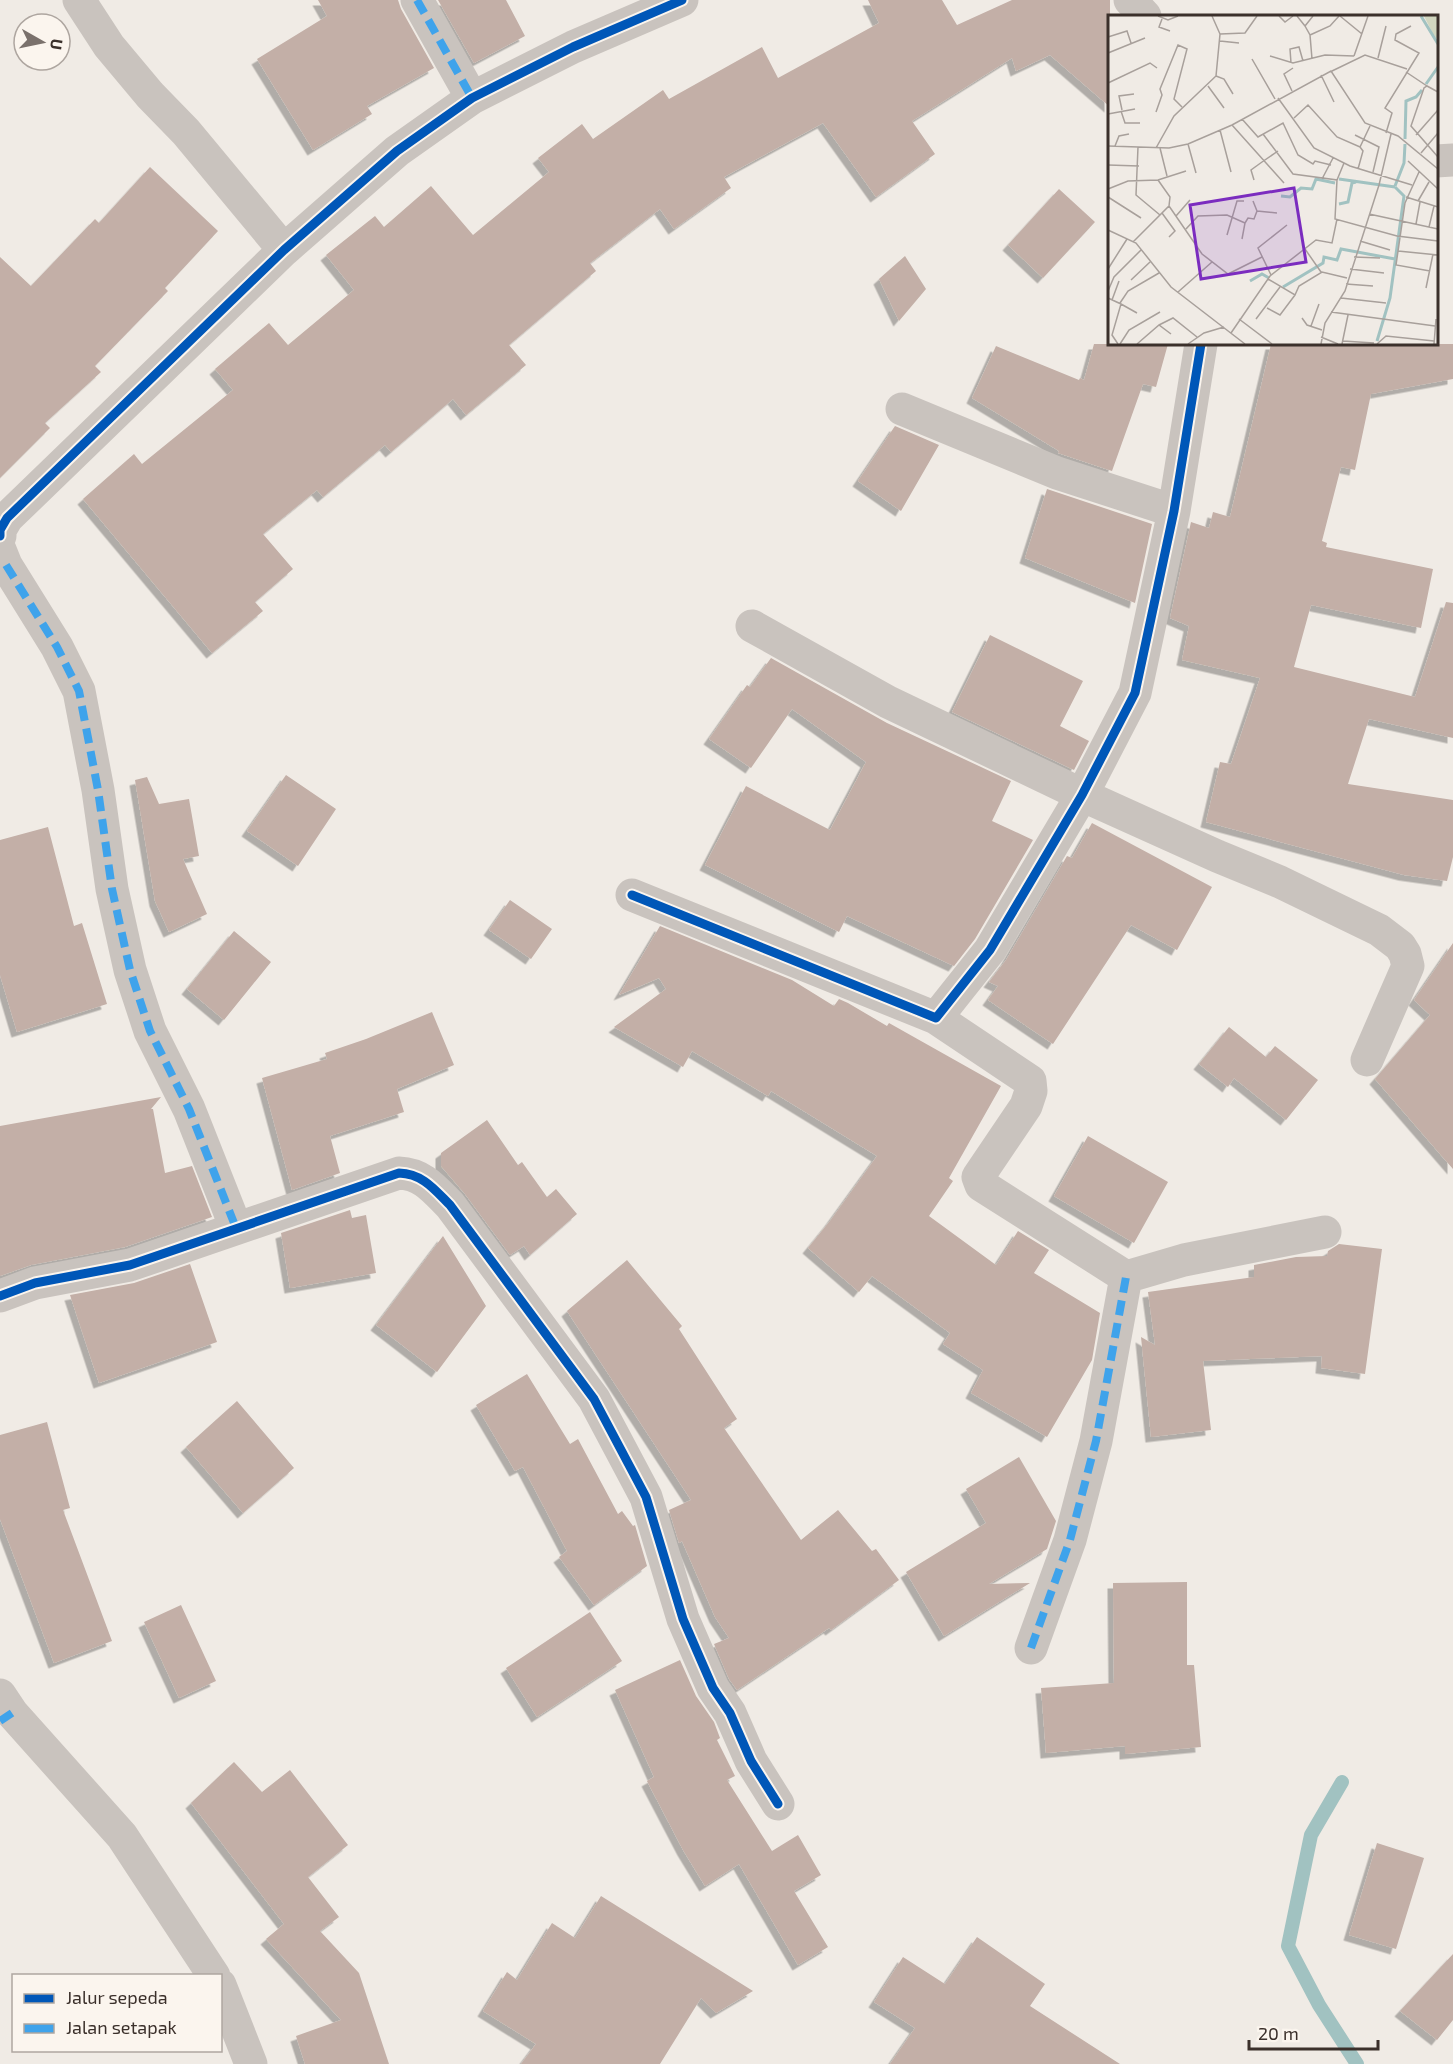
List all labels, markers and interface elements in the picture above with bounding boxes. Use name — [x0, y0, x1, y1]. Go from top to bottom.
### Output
north arrow — [12, 12, 72, 72]
inset map — [1108, 15, 1438, 345]
text: U — [47, 38, 68, 51]
legend — [12, 1974, 222, 2052]
text: Jalur sepeda — [66, 1986, 168, 2008]
scale bar — [1249, 2013, 1378, 2051]
text: Jalan setapak — [66, 2016, 177, 2038]
text: 20 m — [1258, 2022, 1299, 2044]

